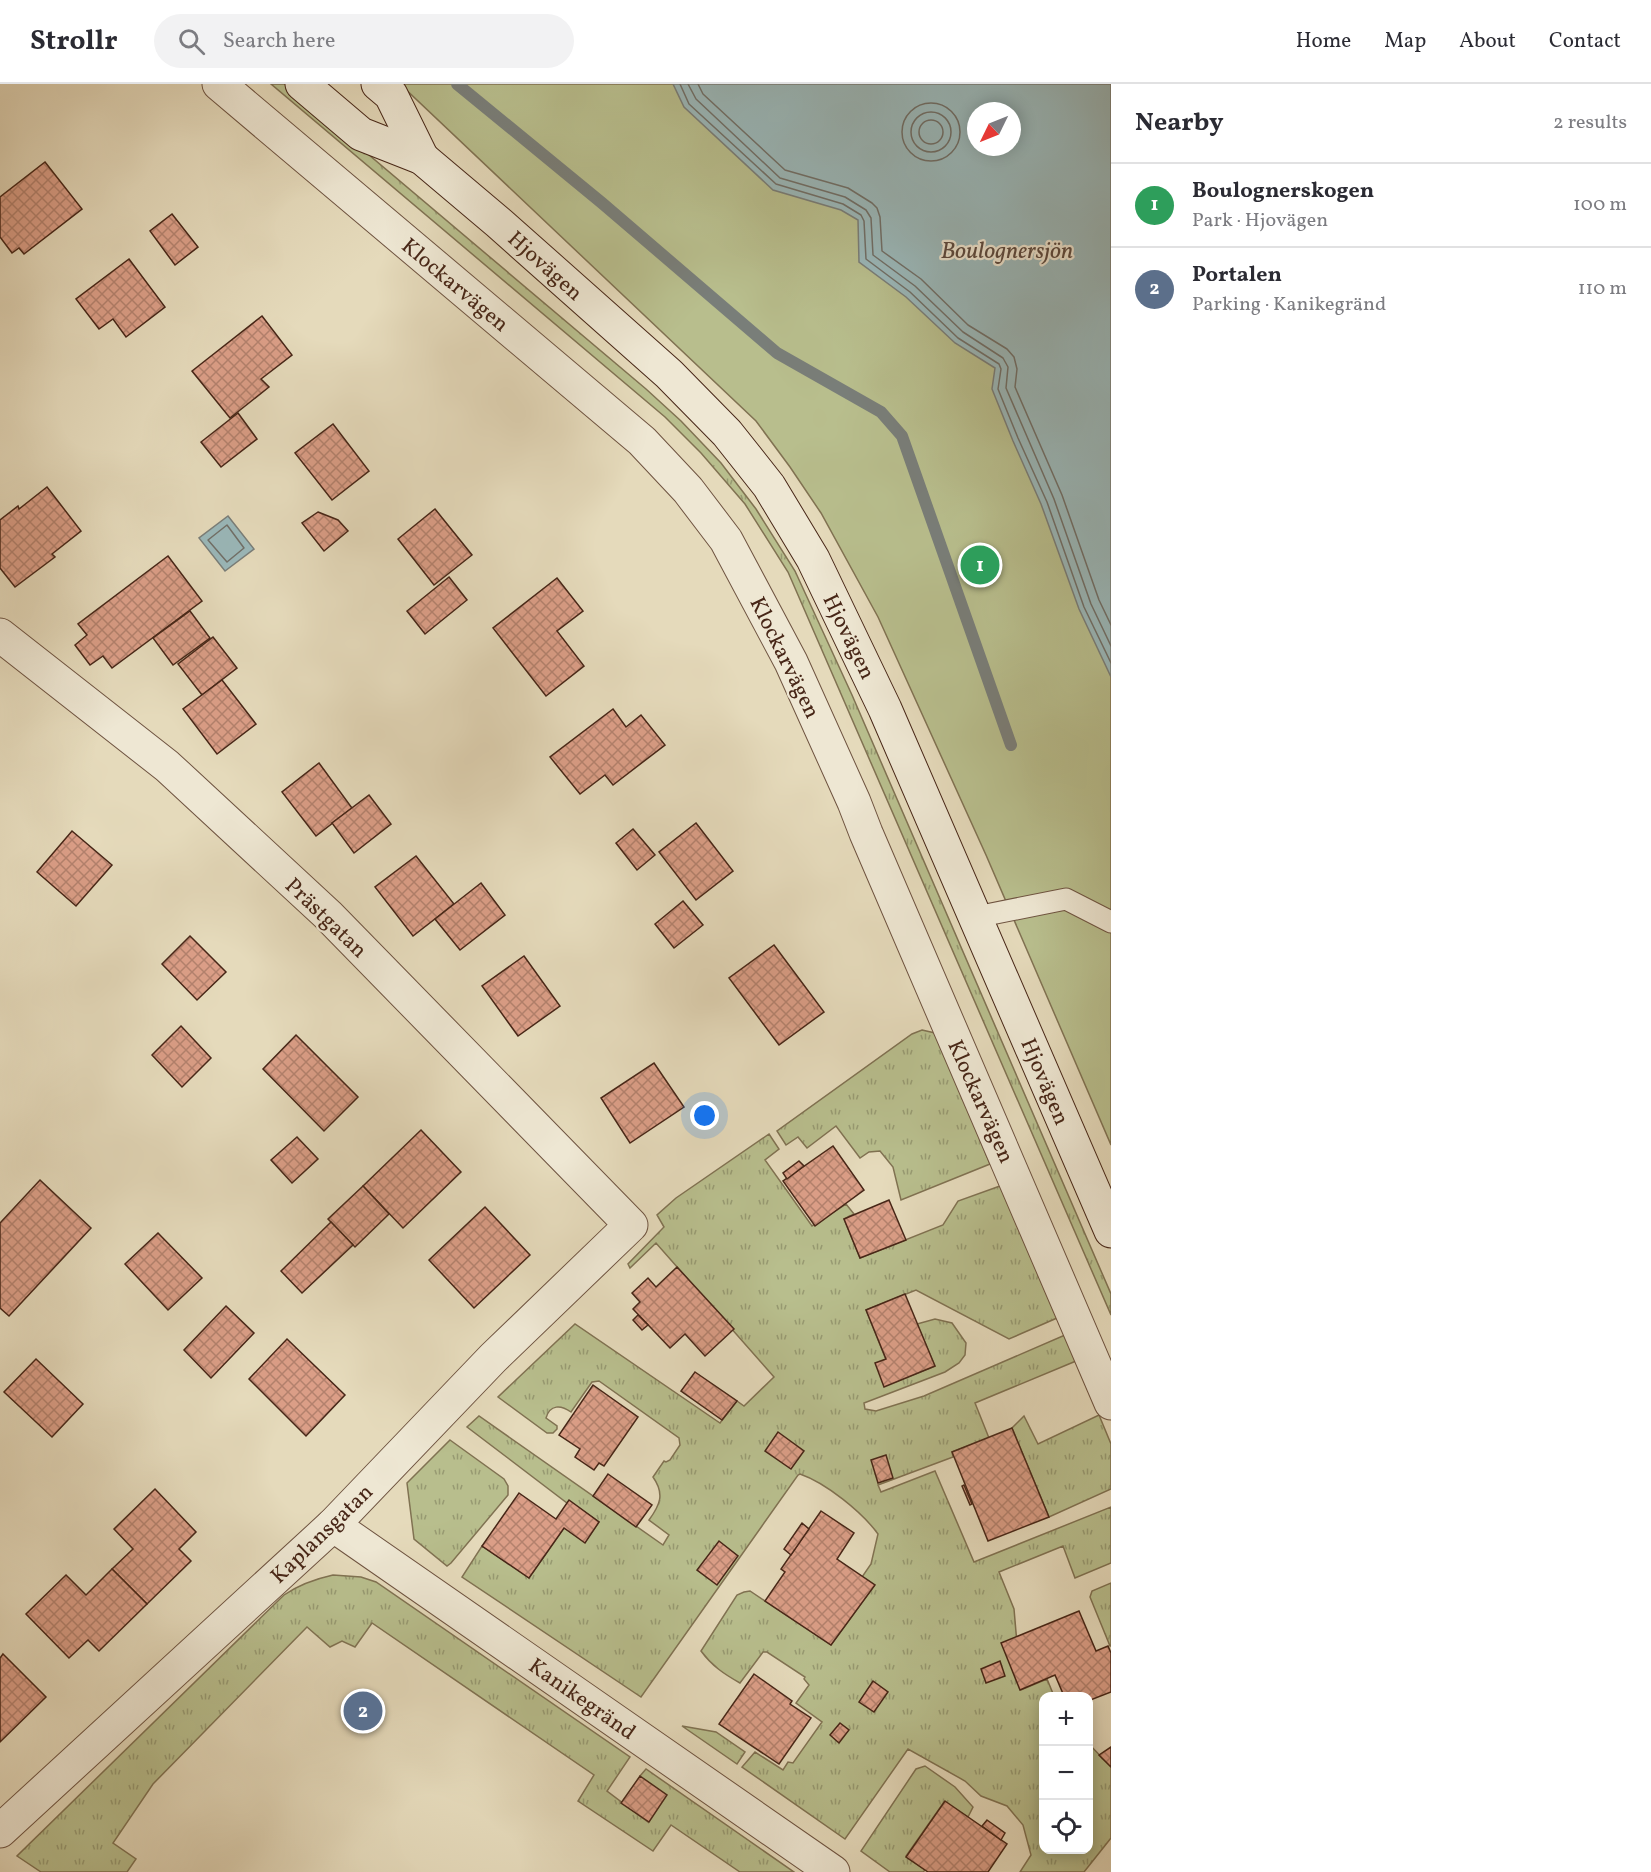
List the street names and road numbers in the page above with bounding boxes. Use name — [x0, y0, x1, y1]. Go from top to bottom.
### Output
street label: Hjovägen — [500, 225, 589, 309]
street label: Klockarvägen — [394, 232, 515, 340]
street label: Hjovägen — [814, 589, 882, 685]
street label: Klockarvägen — [741, 592, 827, 724]
street label: Prästgatan — [277, 872, 373, 966]
street label: Hjovägen — [1012, 1034, 1076, 1130]
street label: Klockarvägen — [939, 1035, 1021, 1169]
street label: Kaplansgatan — [264, 1478, 381, 1592]
street label: Kanikegränd — [522, 1652, 642, 1749]

